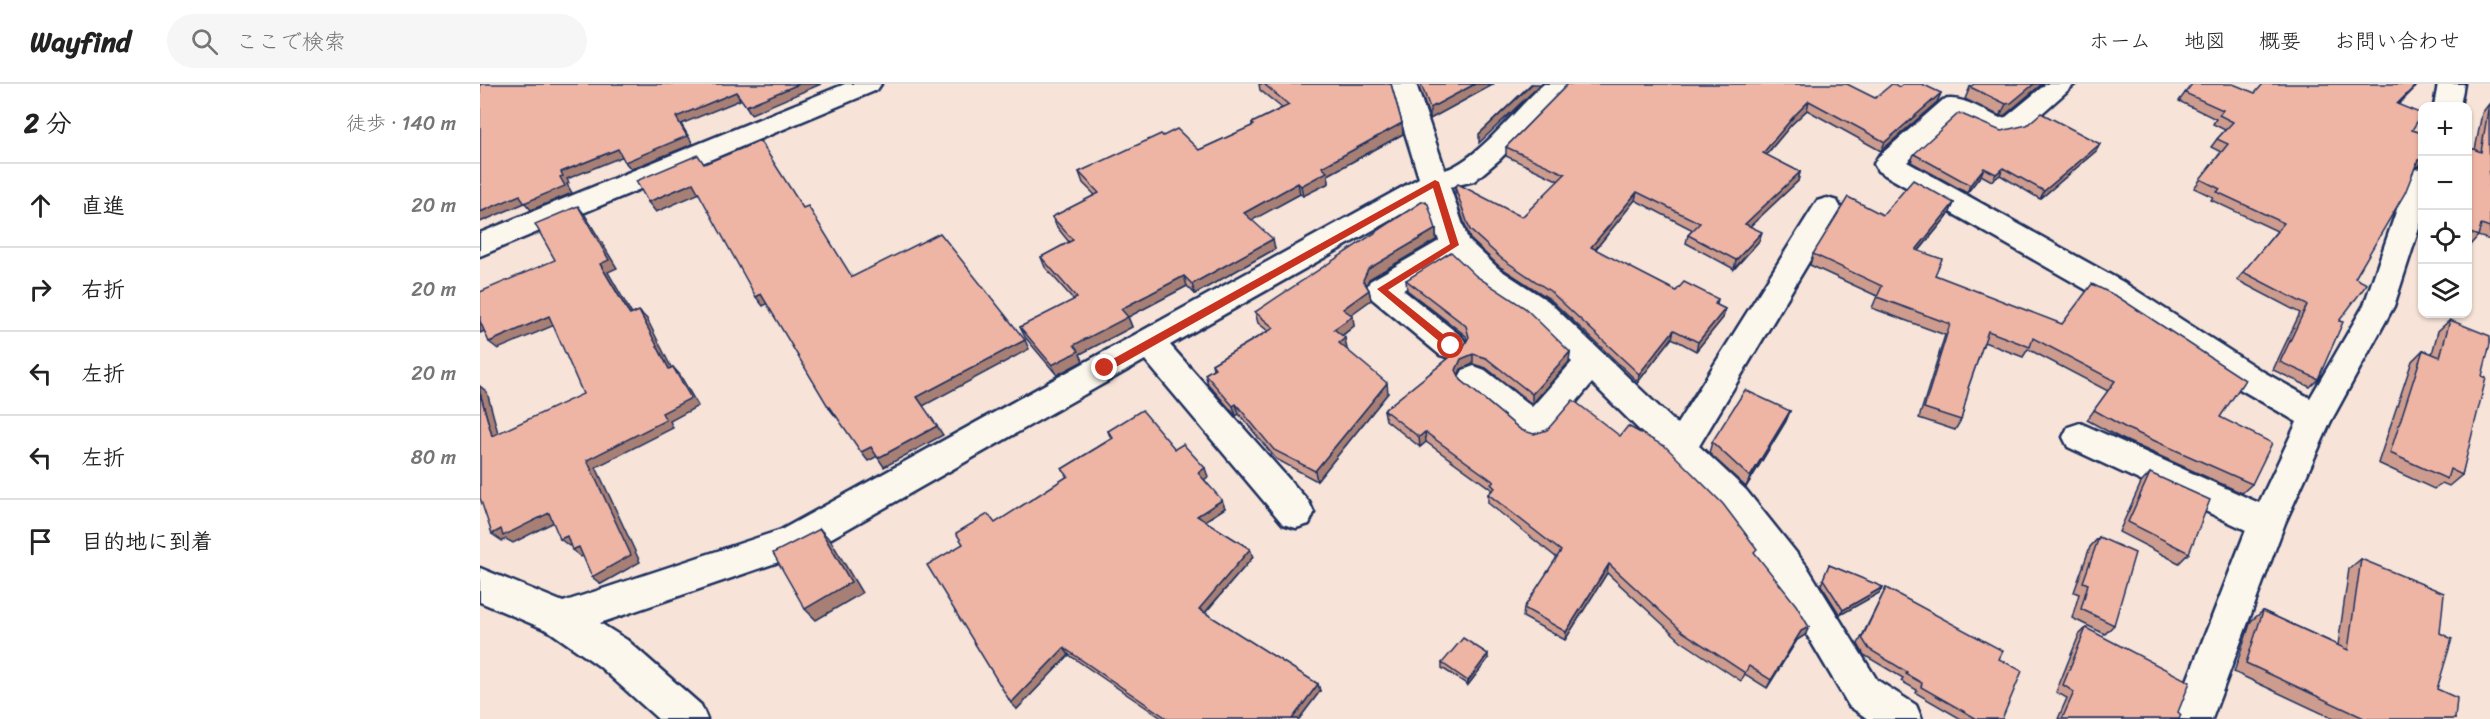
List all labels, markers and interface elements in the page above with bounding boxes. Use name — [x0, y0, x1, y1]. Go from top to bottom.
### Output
search box — [167, 14, 587, 68]
text: Wayfind — [30, 17, 131, 66]
text: ここで検索 — [236, 22, 346, 61]
text: ホーム — [2089, 22, 2151, 60]
text: 地図 — [2184, 22, 2226, 60]
text: 概要 — [2259, 22, 2301, 60]
text: お問い合わせ — [2334, 22, 2460, 60]
icon: search — [188, 25, 221, 58]
text: 2 分 — [24, 100, 72, 146]
map controls — [2418, 102, 2472, 318]
button: + — [2418, 102, 2472, 156]
text: 徒歩 · 140 m — [346, 106, 456, 141]
button: − — [2418, 156, 2472, 210]
text: 直進 — [81, 186, 125, 225]
text: 20 m — [411, 188, 456, 223]
icon: ahead — [24, 189, 57, 222]
button: locate — [2418, 210, 2472, 264]
button: layers — [2418, 264, 2472, 318]
text: 右折 — [81, 270, 125, 309]
text: 20 m — [411, 272, 456, 307]
icon: right — [24, 273, 57, 306]
route start — [1437, 332, 1463, 358]
text: 左折 — [81, 354, 125, 393]
route end — [1091, 354, 1117, 380]
text: 20 m — [411, 356, 456, 391]
icon: left — [24, 357, 57, 390]
text: 左折 — [81, 438, 125, 477]
text: 80 m — [411, 440, 456, 475]
icon: left — [24, 441, 57, 474]
text: 目的地に到着 — [81, 522, 213, 561]
icon: arrive — [24, 525, 57, 558]

